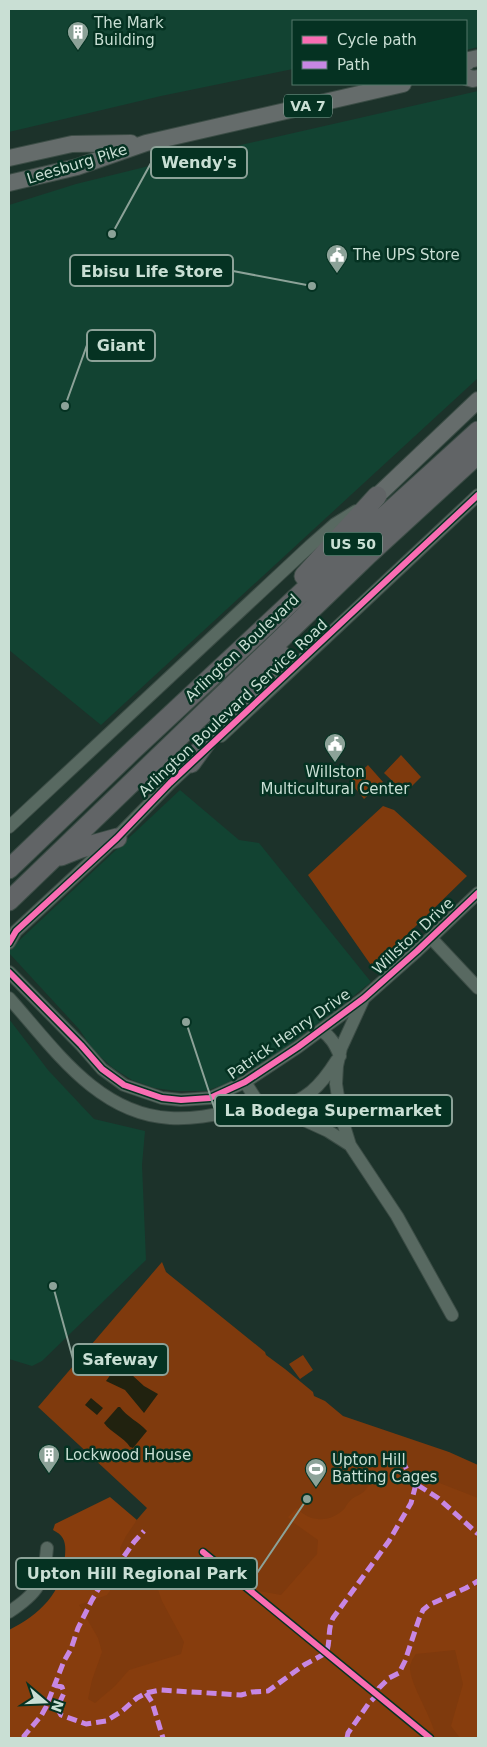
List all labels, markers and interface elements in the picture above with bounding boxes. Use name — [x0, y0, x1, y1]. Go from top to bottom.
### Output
place label: The Mark Building — [93, 14, 164, 49]
building icon: The Mark Building — [66, 20, 90, 51]
legend — [292, 20, 467, 85]
text: Cycle path — [337, 31, 417, 49]
text: Path — [337, 56, 370, 74]
road number: VA 7 — [284, 94, 332, 118]
street label: Leesburg Pike — [25, 140, 129, 188]
callout: Wendy's — [151, 147, 247, 178]
text: Wendy's — [161, 153, 237, 172]
public building icon: The UPS Store — [325, 243, 349, 274]
place label: The UPS Store — [352, 246, 460, 264]
callout: Ebisu Life Store — [70, 255, 233, 286]
text: Ebisu Life Store — [81, 262, 223, 281]
callout: Giant — [87, 330, 155, 361]
text: Giant — [97, 336, 146, 355]
road number: US 50 — [324, 532, 382, 556]
street label: Arlington Boulevard — [181, 591, 303, 705]
street label: Arlington Boulevard Service Road — [135, 616, 331, 800]
public building icon: Willston Multicultural Center — [323, 732, 347, 763]
place label: Willston Multicultural Center — [261, 763, 410, 798]
street label: Willston Drive — [369, 894, 457, 978]
street label: Patrick Henry Drive — [224, 985, 354, 1083]
callout: La Bodega Supermarket — [215, 1095, 452, 1126]
text: La Bodega Supermarket — [224, 1101, 442, 1120]
callout: Safeway — [73, 1344, 168, 1375]
text: Safeway — [82, 1350, 158, 1369]
building icon: Lockwood House — [37, 1443, 61, 1474]
place label: Lockwood House — [65, 1446, 191, 1464]
place label: Upton Hill Batting Cages — [332, 1451, 438, 1486]
sports icon: Upton Hill Batting Cages — [304, 1457, 328, 1488]
callout: Upton Hill Regional Park — [16, 1558, 257, 1589]
text: Upton Hill Regional Park — [27, 1564, 248, 1583]
north arrow — [20, 1677, 70, 1727]
text: N — [48, 1698, 67, 1714]

